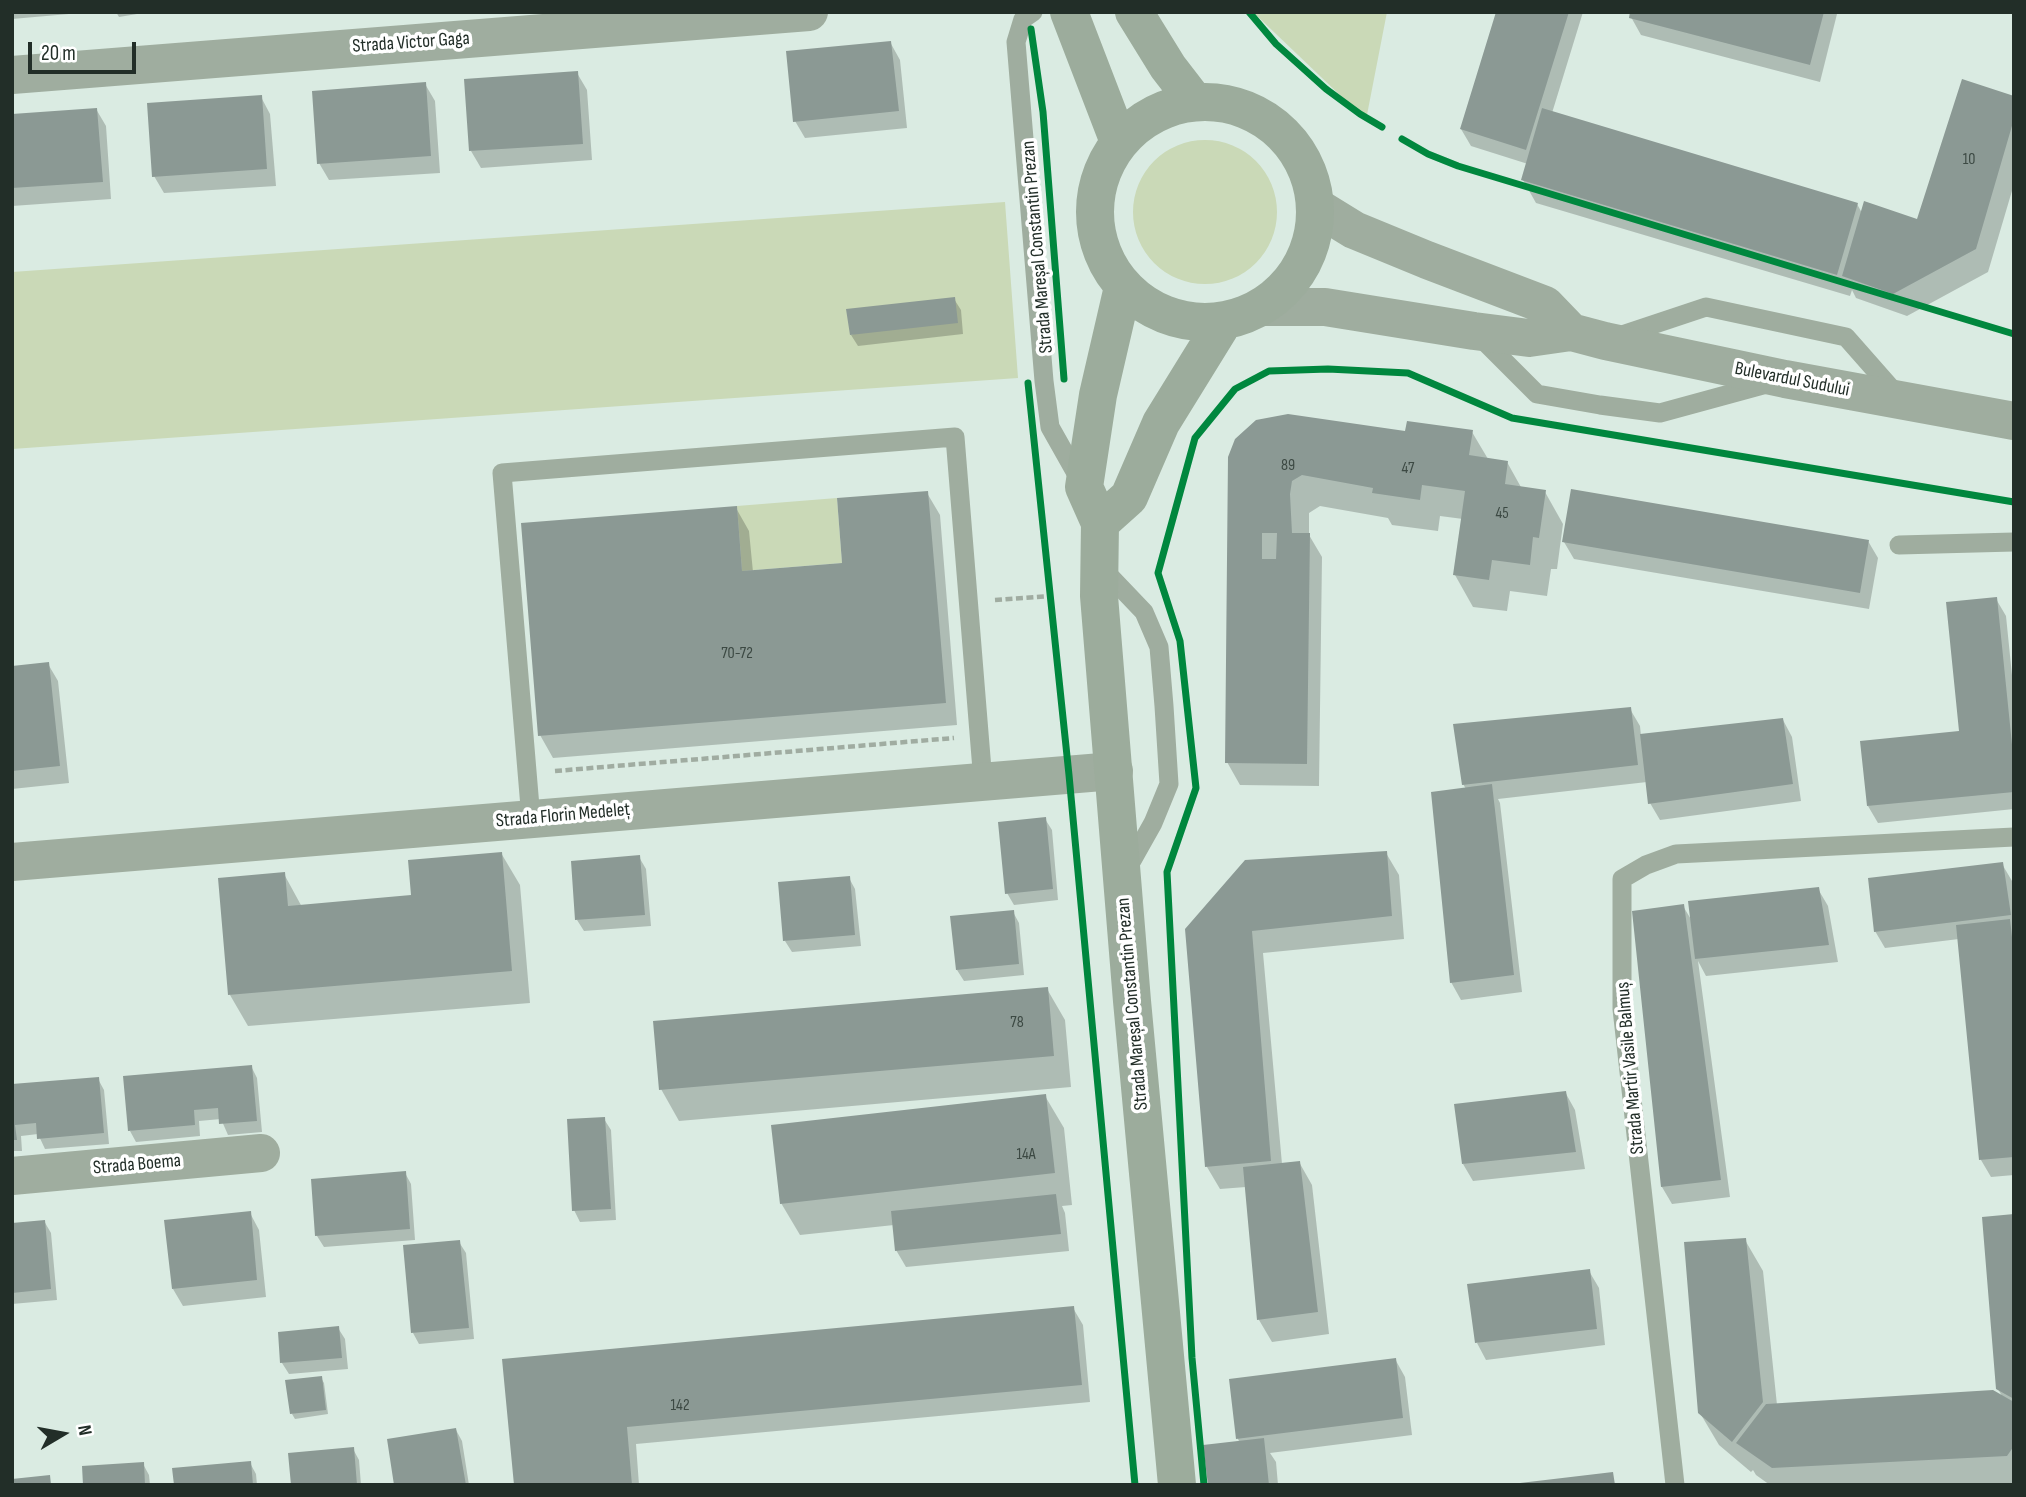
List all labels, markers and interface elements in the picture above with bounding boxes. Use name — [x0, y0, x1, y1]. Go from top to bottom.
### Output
scale bar — [32, 28, 140, 72]
street label: Strada Victor Gaga — [352, 28, 470, 58]
text: 20 m — [41, 41, 76, 66]
street label: Strada Mareșal Constantin Prezan — [1017, 140, 1059, 354]
house number: 10 — [1963, 150, 1975, 170]
street label: Bulevardul Sudului — [1733, 358, 1851, 402]
house number: 89 — [1281, 456, 1295, 476]
house number: 47 — [1402, 459, 1414, 479]
house number: 45 — [1495, 504, 1509, 524]
house number: 70-72 — [721, 644, 753, 664]
street label: Strada Florin Medeleț — [495, 799, 631, 833]
street label: Strada Mareșal Constantin Prezan — [1112, 897, 1154, 1111]
street label: Strada Martir Vasile Balmuș — [1612, 981, 1650, 1155]
house number: 78 — [1010, 1013, 1024, 1033]
house number: 14A — [1016, 1145, 1036, 1165]
street label: Strada Boema — [92, 1150, 182, 1180]
house number: 142 — [671, 1396, 689, 1416]
north arrow — [28, 1399, 98, 1469]
text: N — [72, 1423, 96, 1437]

